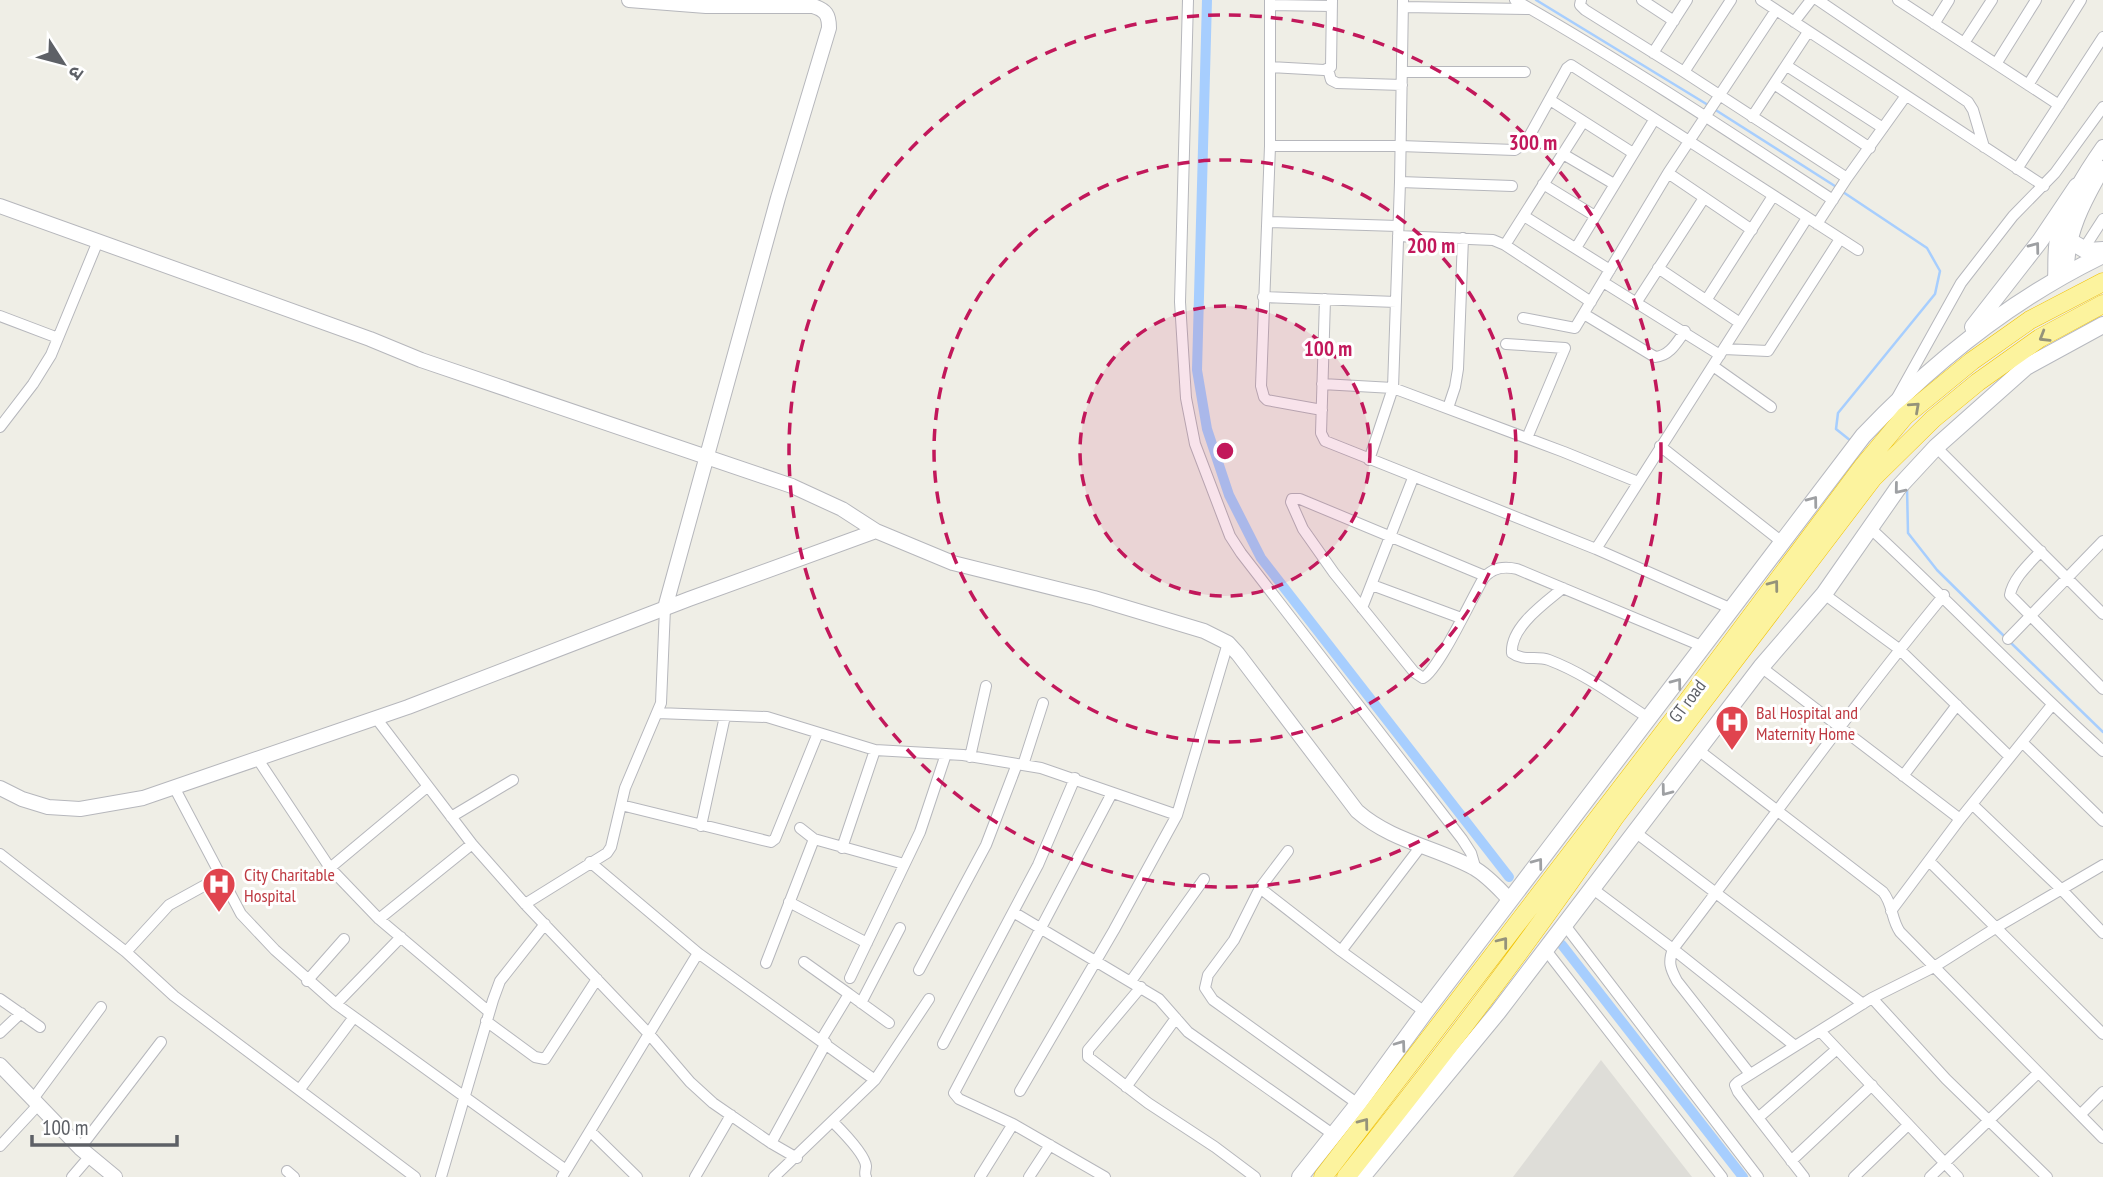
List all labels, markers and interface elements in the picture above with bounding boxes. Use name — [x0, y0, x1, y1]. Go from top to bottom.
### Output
north arrow — [28, 28, 98, 98]
text: उ — [63, 61, 90, 85]
text: 300 m — [1509, 129, 1557, 156]
text: 200 m — [1407, 232, 1455, 259]
one-way arrow — [2027, 242, 2040, 255]
one-way arrow — [2038, 329, 2051, 342]
text: 100 m — [1304, 335, 1352, 362]
one-way arrow — [1907, 403, 1920, 416]
centre of rings — [1213, 439, 1237, 463]
one-way arrow — [1894, 481, 1907, 493]
one-way arrow — [1805, 496, 1818, 509]
one-way arrow — [1766, 581, 1778, 593]
street label: GT road — [1663, 675, 1711, 727]
one-way arrow — [1668, 678, 1681, 691]
place label: Bal Hospital and Maternity Home — [1756, 701, 1858, 745]
hospital icon: Bal Hospital and Maternity Home — [1713, 703, 1751, 752]
one-way arrow — [1662, 783, 1674, 795]
one-way arrow — [1530, 859, 1542, 871]
place label: City Charitable Hospital — [244, 863, 335, 907]
hospital icon: City Charitable Hospital — [200, 865, 238, 914]
one-way arrow — [1494, 937, 1507, 950]
one-way arrow — [1393, 1040, 1405, 1053]
scale bar — [32, 1104, 177, 1148]
text: 100 m — [42, 1114, 88, 1141]
one-way arrow — [1356, 1118, 1369, 1130]

